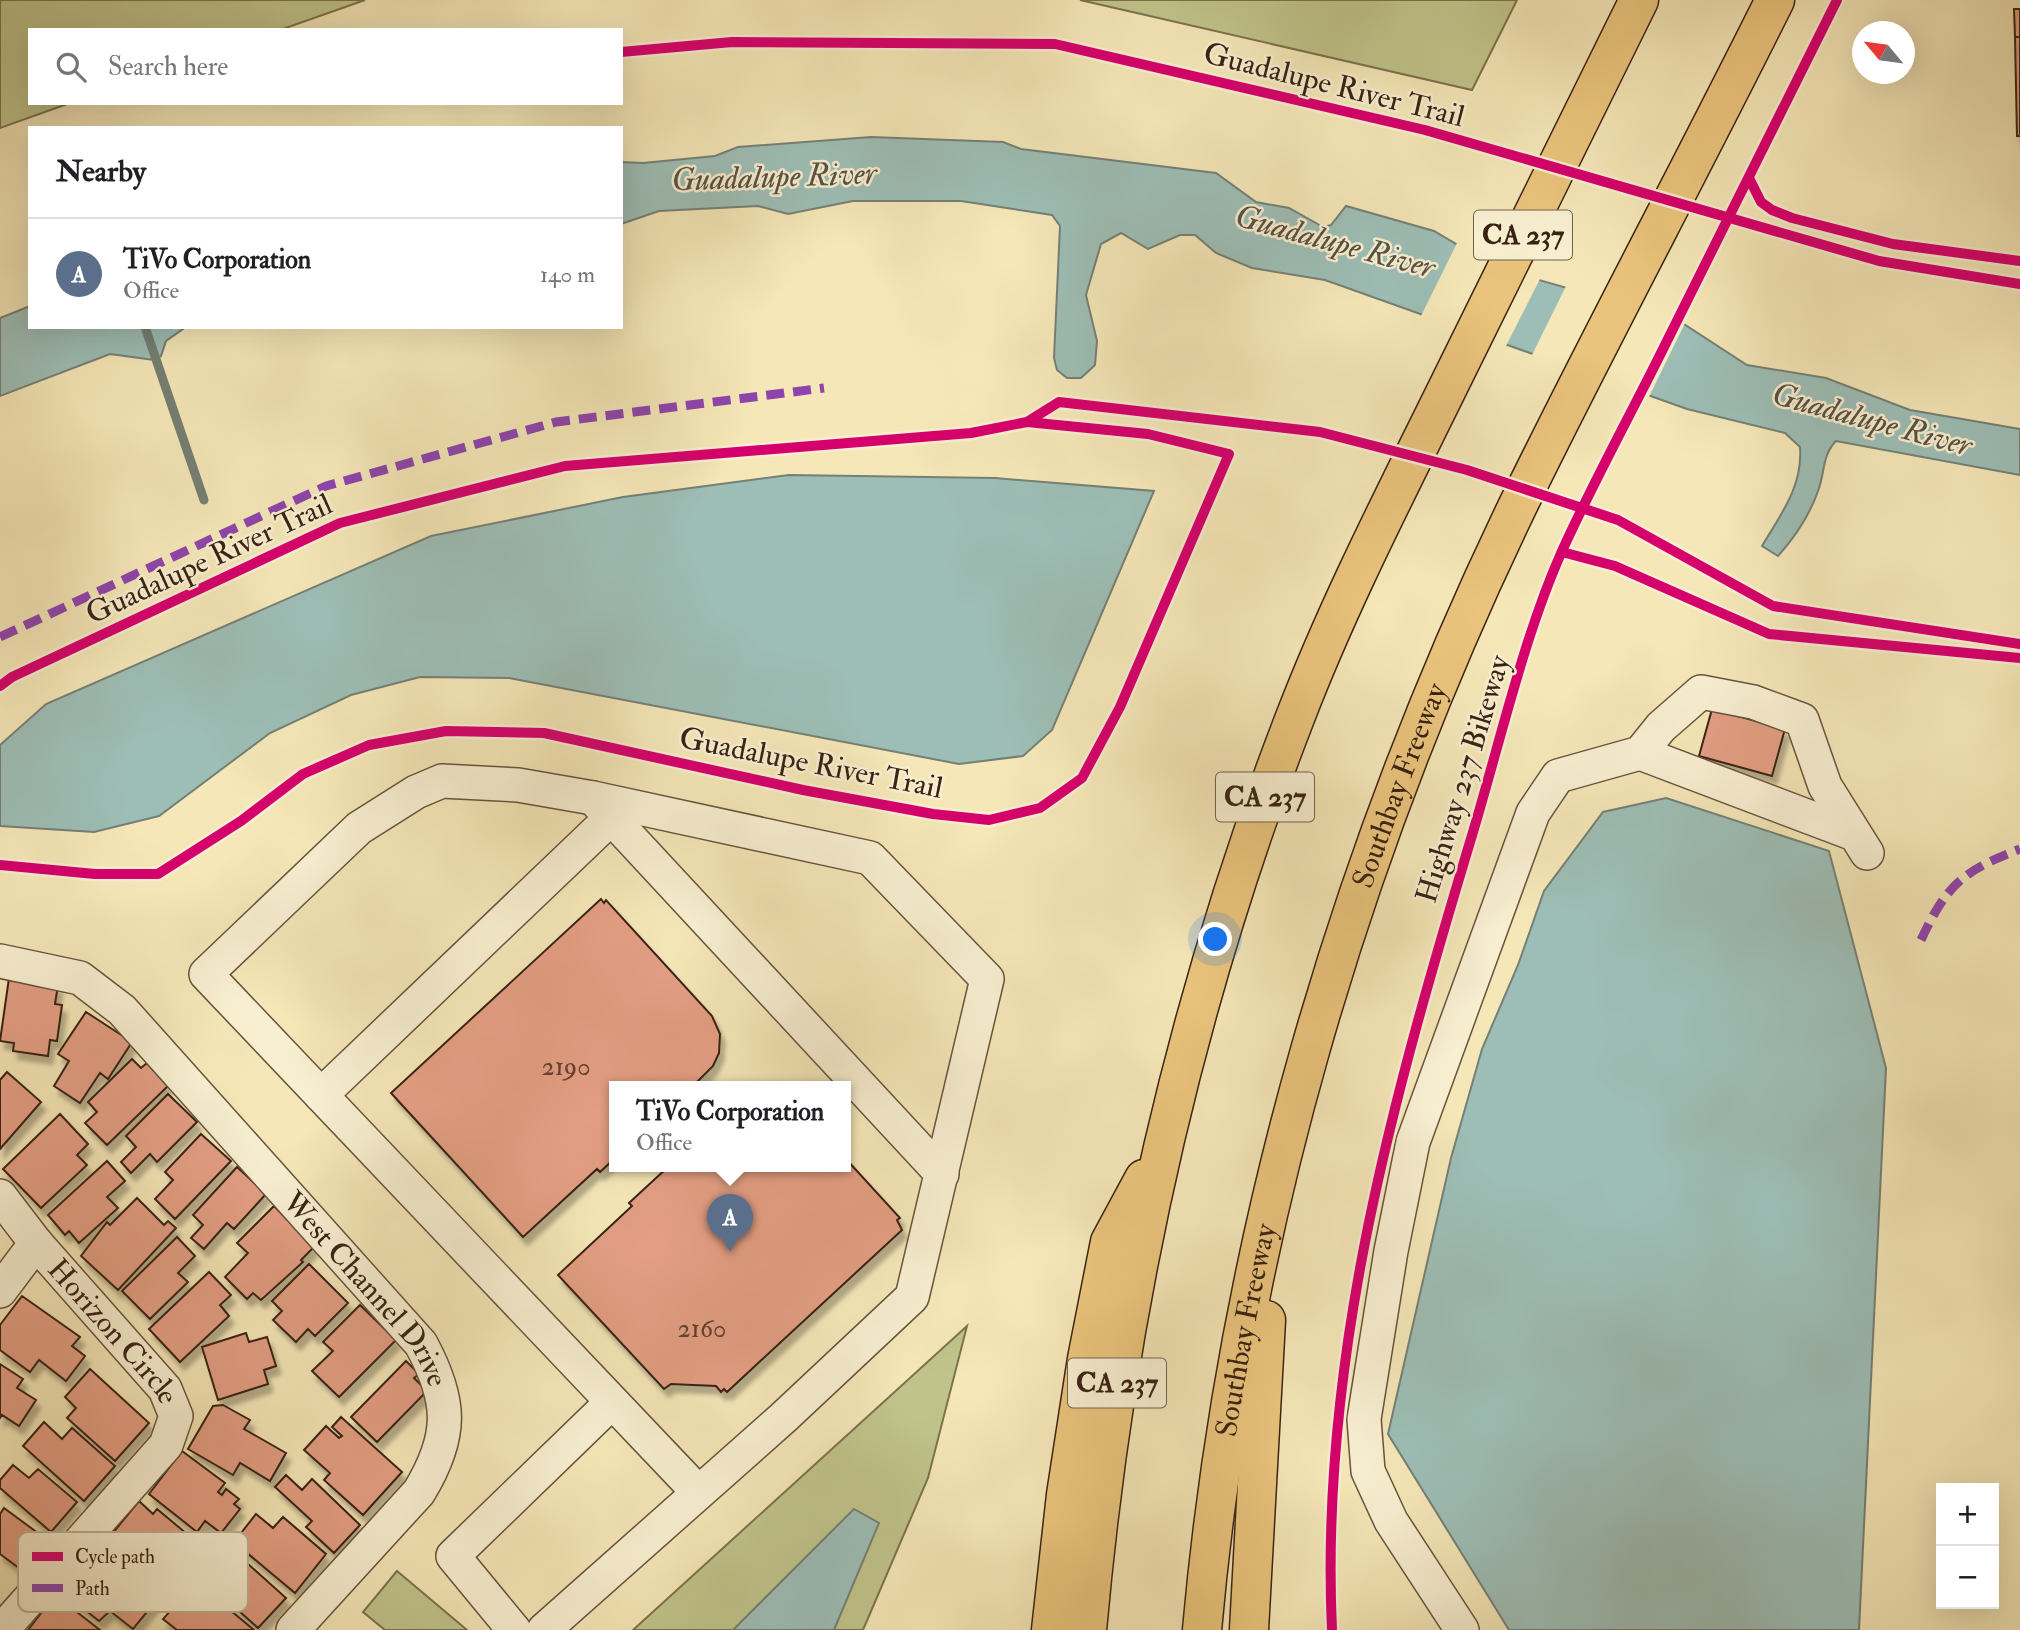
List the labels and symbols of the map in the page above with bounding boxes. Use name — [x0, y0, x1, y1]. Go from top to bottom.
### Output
north arrow — [1852, 21, 1915, 84]
street label: Guadalupe River Trail — [1200, 35, 1469, 135]
water label: Guadalupe River — [671, 153, 879, 201]
water label: Guadalupe River — [1231, 196, 1441, 288]
road number: CA 237 — [1474, 210, 1572, 260]
water label: Guadalupe River — [1768, 374, 1978, 466]
street label: Guadalupe River Trail — [80, 486, 338, 632]
street label: Highway 237 Bikeway — [1408, 650, 1518, 907]
street label: Southbay Freeway — [1344, 677, 1455, 893]
street label: Guadalupe River Trail — [676, 719, 946, 807]
road number: CA 237 — [1216, 772, 1314, 822]
your location — [1198, 922, 1232, 956]
house number: 2190 — [541, 1051, 591, 1083]
street label: West Channel Drive — [274, 1183, 457, 1391]
pin: A — [707, 1194, 753, 1252]
street label: Southbay Freeway — [1207, 1219, 1284, 1439]
street label: Horizon Circle — [40, 1251, 187, 1409]
house number: 2160 — [678, 1313, 726, 1345]
road number: CA 237 — [1068, 1358, 1166, 1408]
legend — [18, 1532, 248, 1612]
text: Cycle path — [75, 1545, 155, 1570]
text: Path — [75, 1577, 110, 1601]

